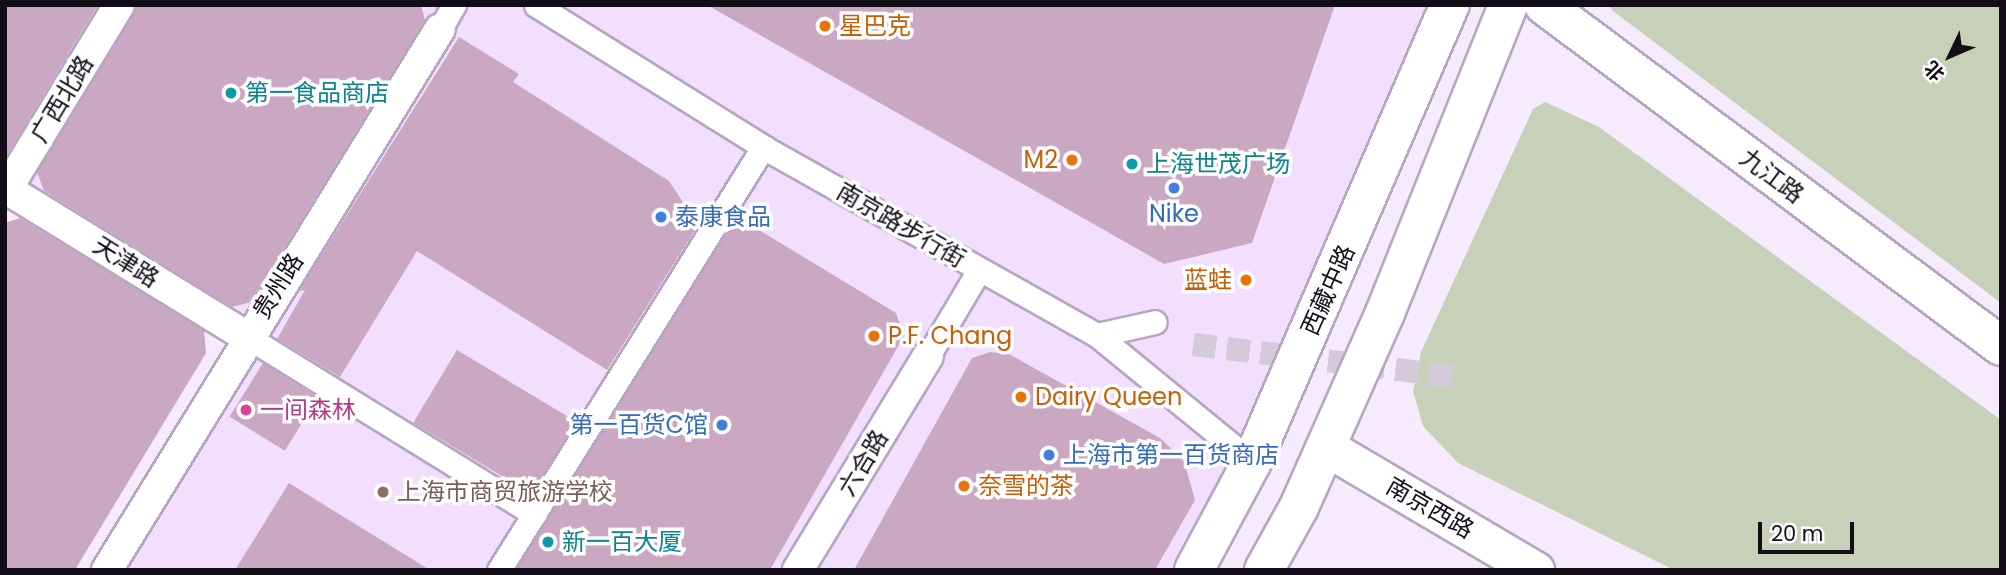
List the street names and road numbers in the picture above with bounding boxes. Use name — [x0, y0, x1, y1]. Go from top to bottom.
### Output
street label: 广西北路 — [25, 50, 99, 148]
street label: 九江路 — [1735, 143, 1809, 209]
street label: 南京路步行街 — [831, 177, 971, 273]
street label: 天津路 — [88, 231, 164, 293]
street label: 西藏中路 — [1295, 240, 1361, 340]
street label: 贵州路 — [247, 248, 309, 324]
street label: 六合路 — [832, 425, 894, 501]
street label: 南京西路 — [1381, 472, 1479, 544]

